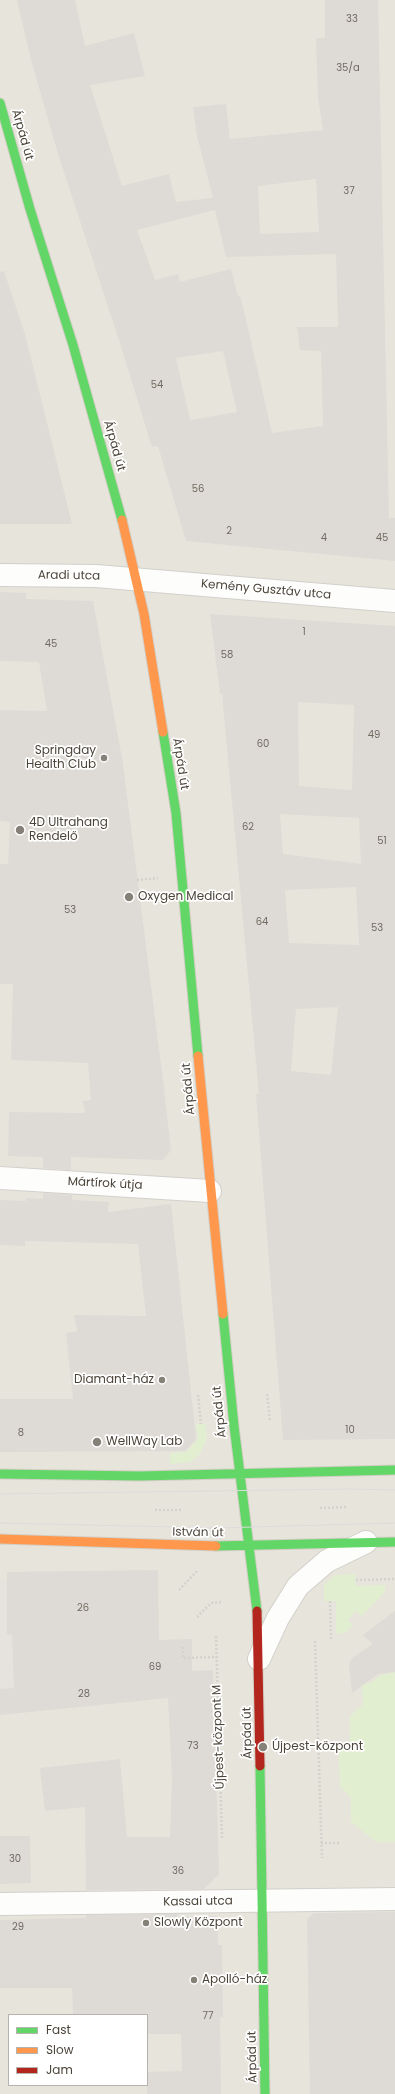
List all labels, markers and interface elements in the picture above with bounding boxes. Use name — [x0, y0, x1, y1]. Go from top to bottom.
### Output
house number: 33 — [346, 13, 358, 25]
house number: 35/a — [336, 62, 360, 74]
street label: Árpád út — [8, 108, 36, 162]
house number: 37 — [343, 185, 355, 197]
house number: 54 — [151, 379, 163, 391]
street label: Árpád út — [100, 419, 128, 473]
house number: 56 — [192, 483, 204, 495]
house number: 2 — [226, 525, 232, 537]
house number: 4 — [321, 532, 327, 544]
house number: 45 — [376, 532, 388, 544]
street label: Aradi utca — [38, 568, 100, 584]
street label: Kemény Gusztáv utca — [200, 577, 332, 603]
house number: 1 — [302, 626, 306, 638]
house number: 45 — [45, 638, 57, 650]
house number: 58 — [221, 649, 233, 661]
house number: 49 — [368, 729, 380, 741]
street label: Árpád út — [169, 737, 191, 791]
house number: 60 — [257, 738, 269, 750]
place label: Springday Health Club — [26, 744, 96, 772]
marker: Springday Health Club — [99, 753, 109, 763]
place label: 4D Ultrahang Rendelő — [29, 816, 108, 844]
house number: 62 — [242, 821, 254, 833]
marker: 4D Ultrahang Rendelő — [14, 824, 26, 836]
house number: 51 — [377, 835, 387, 847]
place label: Oxygen Medical — [138, 890, 234, 904]
marker: Oxygen Medical — [123, 891, 135, 903]
house number: 53 — [64, 904, 76, 916]
house number: 64 — [256, 916, 268, 928]
house number: 53 — [371, 922, 383, 934]
street label: Árpád út — [180, 1062, 198, 1116]
street label: Mártírok útja — [67, 1175, 143, 1193]
place label: Diamant-ház — [74, 1373, 154, 1387]
marker: Diamant-ház — [157, 1375, 167, 1385]
street label: Árpád út — [210, 1385, 230, 1439]
house number: 10 — [345, 1424, 355, 1436]
house number: 8 — [18, 1427, 24, 1439]
place label: WellWay Lab — [106, 1435, 182, 1449]
marker: WellWay Lab — [91, 1436, 103, 1448]
street label: István út — [172, 1525, 224, 1541]
house number: 26 — [77, 1602, 89, 1614]
house number: 69 — [149, 1661, 161, 1673]
street label: Újpest-központ M — [210, 1684, 228, 1790]
house number: 28 — [78, 1688, 90, 1700]
street label: Árpád út — [240, 1707, 256, 1759]
house number: 73 — [187, 1740, 199, 1752]
place label: Újpest-központ — [272, 1740, 363, 1754]
marker: Újpest-központ — [257, 1741, 269, 1753]
house number: 30 — [9, 1853, 21, 1865]
house number: 36 — [172, 1865, 184, 1877]
street label: Kassai utca — [163, 1894, 233, 1910]
place label: Slowly Központ — [154, 1916, 243, 1930]
marker: Slowly Központ — [141, 1918, 151, 1928]
house number: 29 — [12, 1921, 24, 1933]
place label: Apolló-ház — [202, 1973, 267, 1987]
marker: Apolló-ház — [189, 1975, 199, 1985]
house number: 77 — [203, 2010, 213, 2022]
legend — [8, 2014, 148, 2086]
text: Fast — [46, 2021, 71, 2038]
street label: Árpád út — [245, 2031, 261, 2083]
text: Slow — [46, 2041, 74, 2058]
text: Jam — [46, 2061, 73, 2078]

